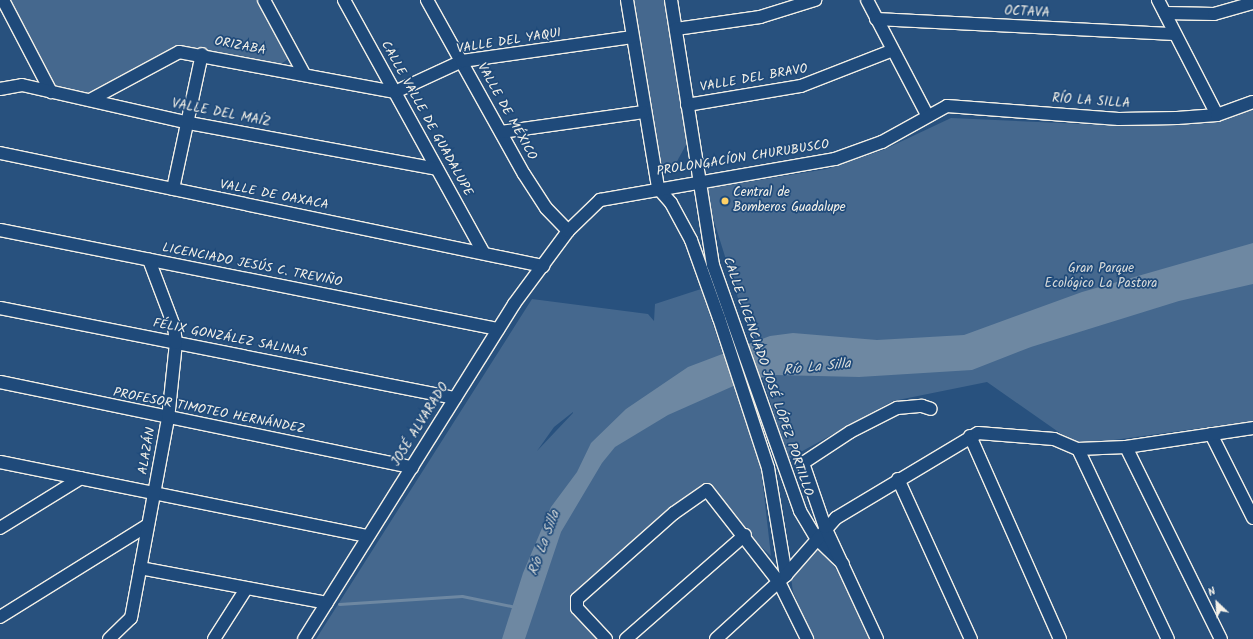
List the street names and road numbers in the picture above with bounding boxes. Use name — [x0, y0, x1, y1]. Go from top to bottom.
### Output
street label: OCTAVA — [1004, 4, 1050, 22]
street label: VALLE DEL YAQUI — [456, 26, 562, 58]
street label: ORIZABA — [213, 34, 267, 60]
street label: CALLE VALLE DE GUADALUPE — [377, 39, 475, 199]
street label: VALLE DE MÉXICO — [473, 61, 539, 163]
street label: VALLE DEL BRAVO — [699, 62, 809, 96]
street label: RÍO LA SILLA — [1052, 91, 1130, 113]
street label: VALLE DEL MAÍZ — [170, 97, 272, 131]
street label: PROLONGACÍON CHURUBUSCO — [656, 138, 830, 180]
street label: VALLE DE OAXACA — [218, 178, 330, 214]
street label: LICENCIADO JESÚS C. TREVIÑO — [161, 241, 343, 291]
street label: CALLE LICENCIADO JOSÉ LÓPEZ PORTILLO — [719, 255, 815, 499]
street label: FÉLIX GONZÁLEZ SALINAS — [151, 316, 309, 362]
street label: JOSÉ ALVARADO — [389, 380, 453, 470]
street label: PROFESOR TIMOTEO HERNÁNDEZ — [112, 386, 306, 438]
street label: ALAZÁN — [136, 426, 160, 476]

